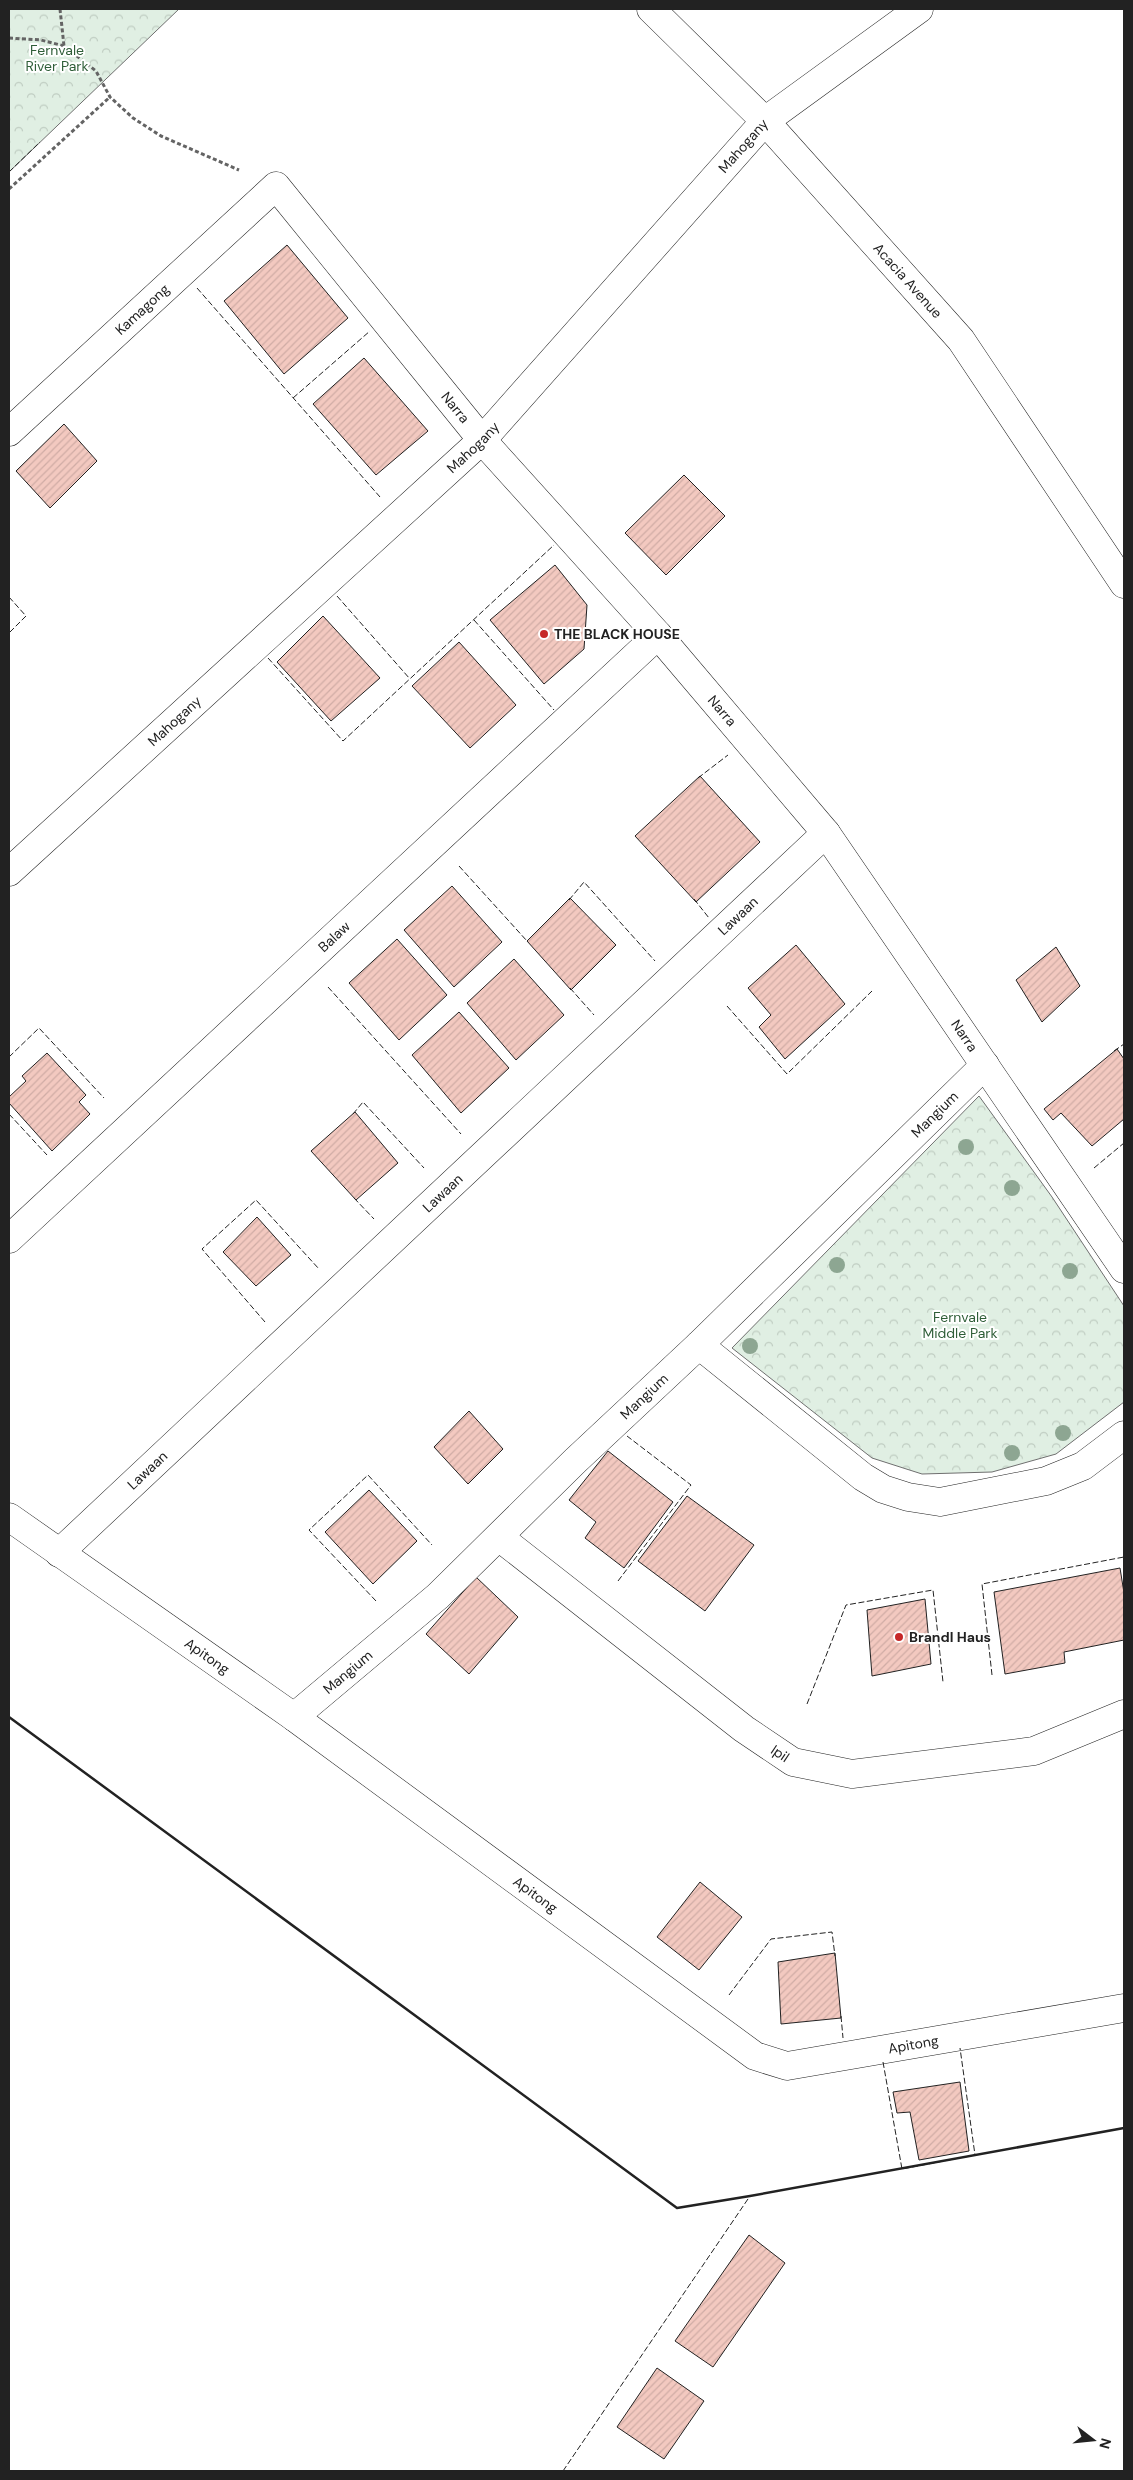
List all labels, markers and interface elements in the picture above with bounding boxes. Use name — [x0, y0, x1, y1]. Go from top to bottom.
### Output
park label: Fernvale River Park — [25, 41, 89, 75]
street label: Mahogany — [714, 115, 772, 177]
street label: Acacia Avenue — [869, 239, 946, 322]
street label: Kamagong — [111, 280, 173, 339]
street label: Narra — [437, 388, 474, 427]
street label: Mahogany — [443, 418, 503, 477]
place label: THE BLACK HOUSE — [554, 625, 680, 643]
marker: THE BLACK HOUSE — [538, 628, 550, 640]
street label: Narra — [704, 691, 740, 730]
street label: Mahogany — [144, 692, 205, 750]
street label: Lawaan — [714, 893, 762, 939]
street label: Balaw — [314, 917, 354, 956]
street label: Narra — [947, 1016, 982, 1055]
street label: Mangium — [907, 1087, 962, 1141]
street label: Lawaan — [419, 1170, 466, 1216]
park label: Fernvale Middle Park — [922, 1308, 998, 1342]
street label: Mangium — [616, 1370, 672, 1423]
street label: Lawaan — [123, 1447, 171, 1493]
place label: Brandl Haus — [909, 1628, 991, 1646]
marker: Brandl Haus — [893, 1631, 905, 1643]
street label: Apitong — [181, 1634, 233, 1678]
street label: Mangium — [319, 1646, 376, 1698]
street label: Ipil — [768, 1741, 793, 1766]
street label: Apitong — [510, 1872, 562, 1917]
street label: Apitong — [887, 2031, 940, 2057]
north arrow — [1068, 2415, 1118, 2465]
text: N — [1095, 2436, 1116, 2451]

